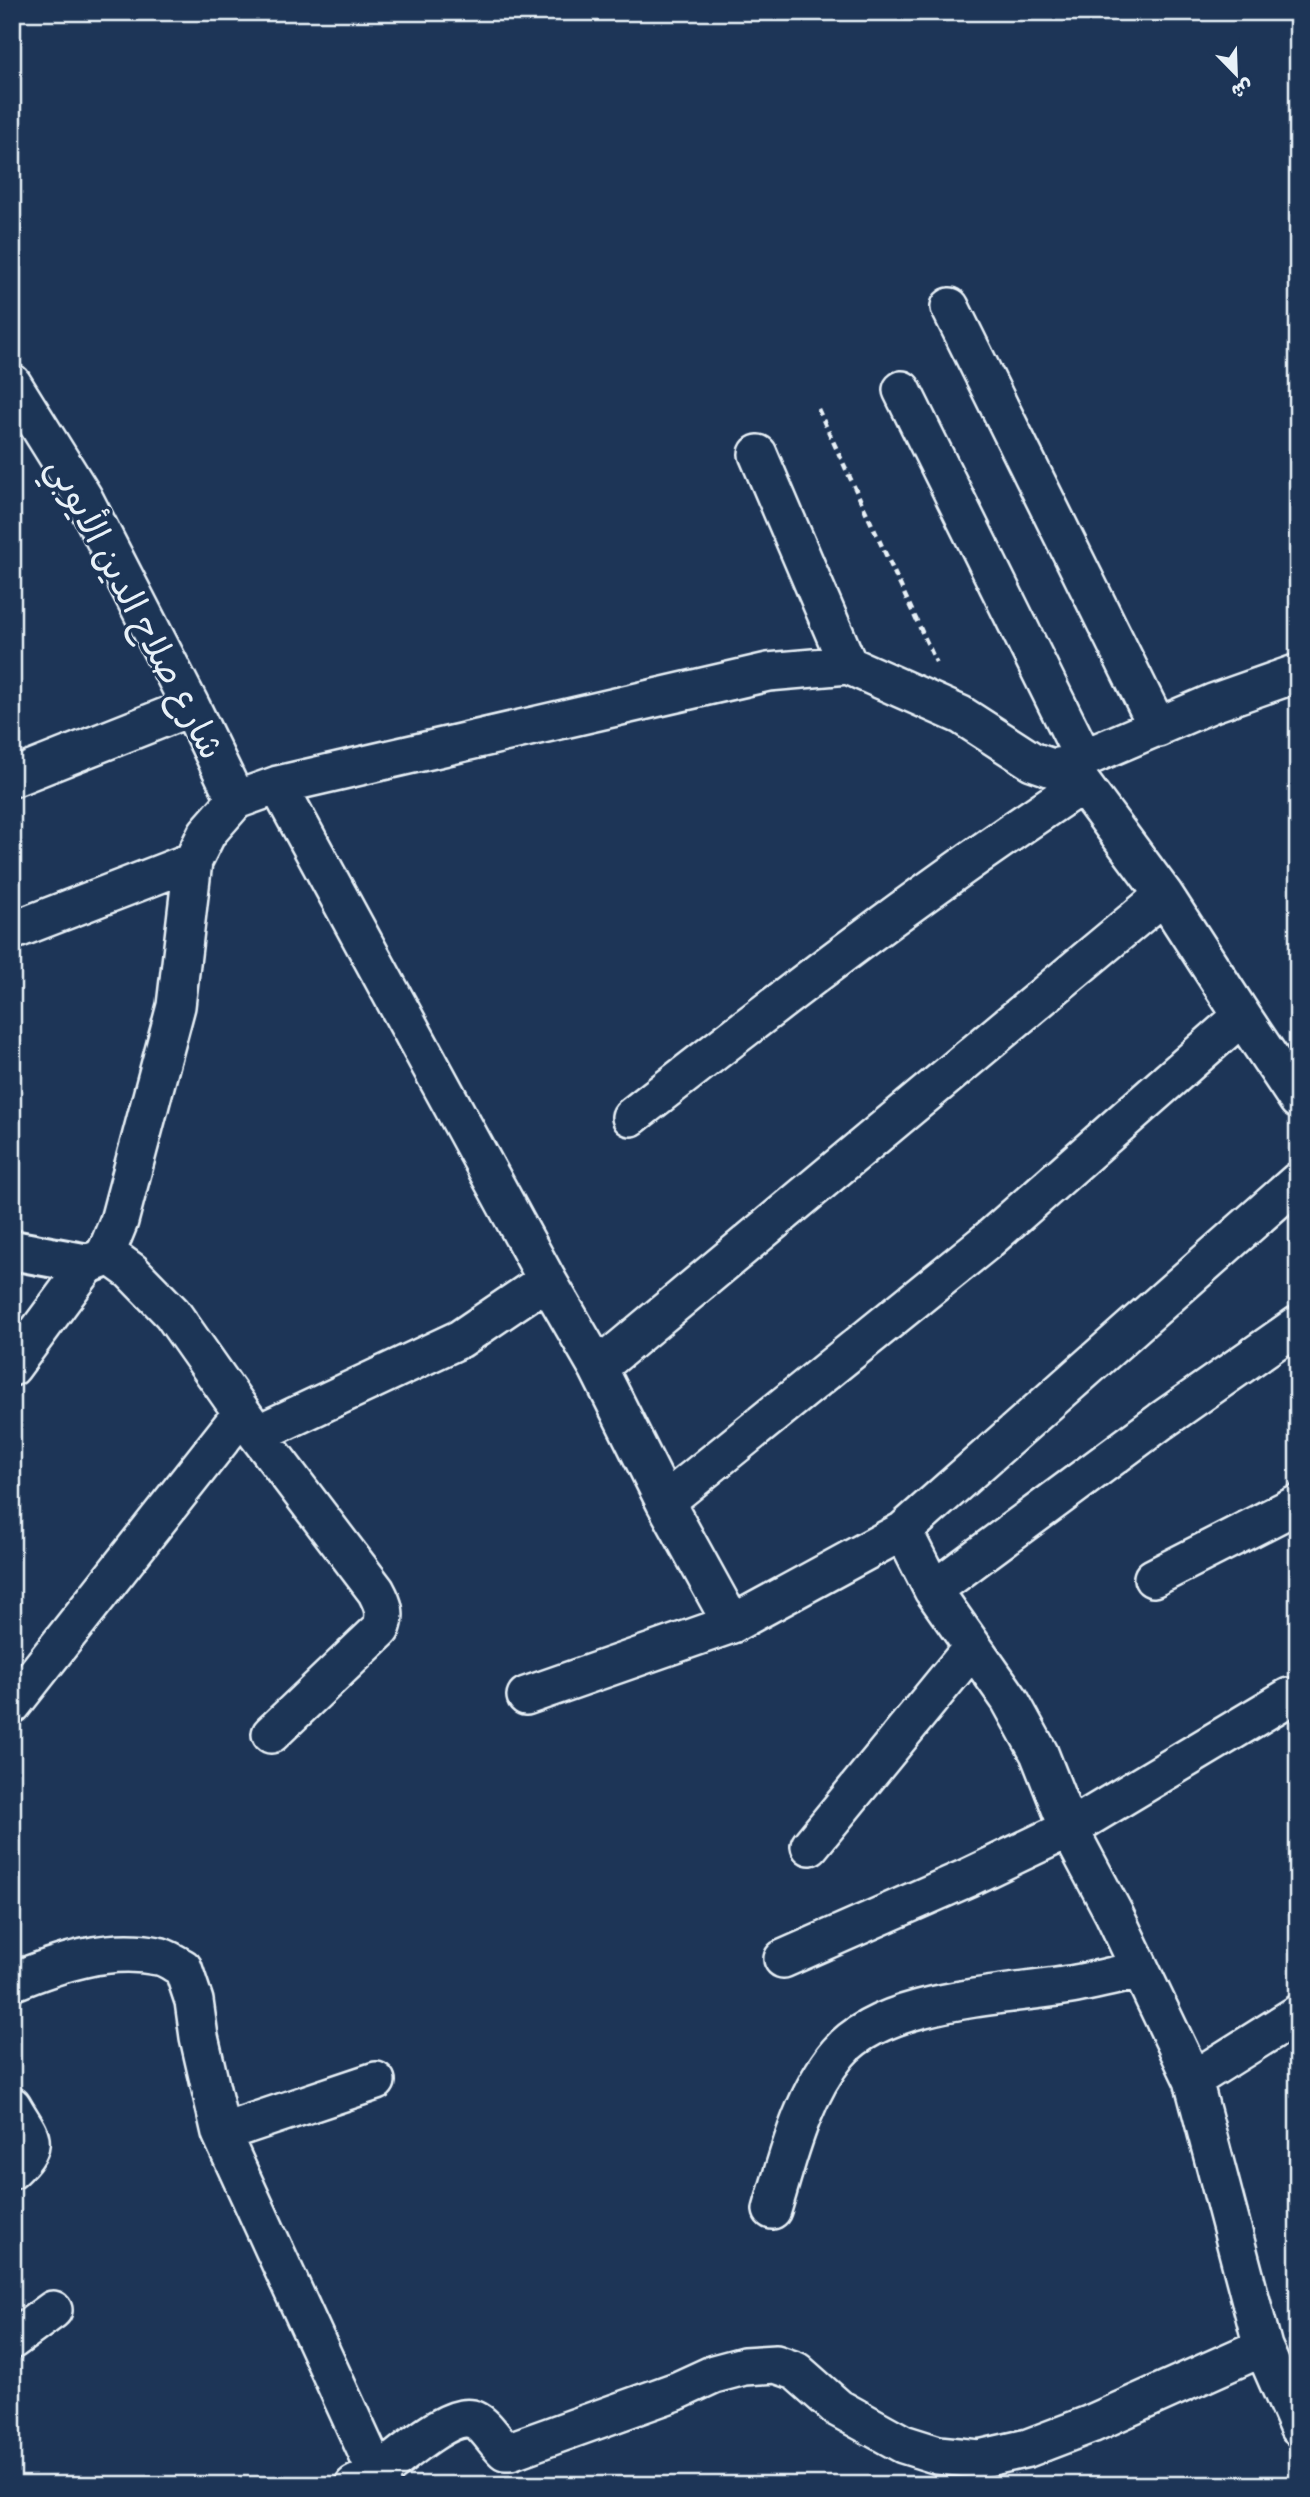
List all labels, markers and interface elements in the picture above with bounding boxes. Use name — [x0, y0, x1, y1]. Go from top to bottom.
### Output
north arrow — [1202, 38, 1272, 108]
text: ش — [1228, 74, 1257, 104]
street label: شارع صلاح الدين الأيوبي — [30, 449, 235, 771]

